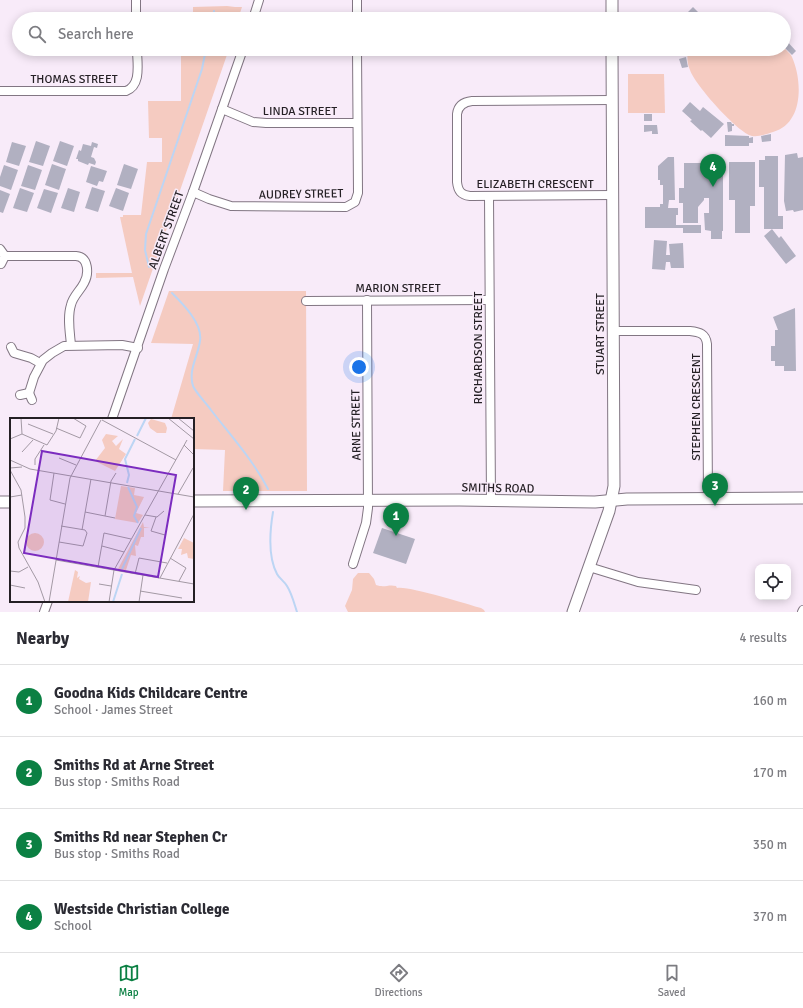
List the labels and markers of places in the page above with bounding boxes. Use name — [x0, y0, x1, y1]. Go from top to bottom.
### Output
pin: 4 — [700, 154, 726, 187]
pin: 3 — [702, 473, 728, 506]
pin: 2 — [233, 477, 259, 510]
pin: 1 — [383, 503, 409, 536]

